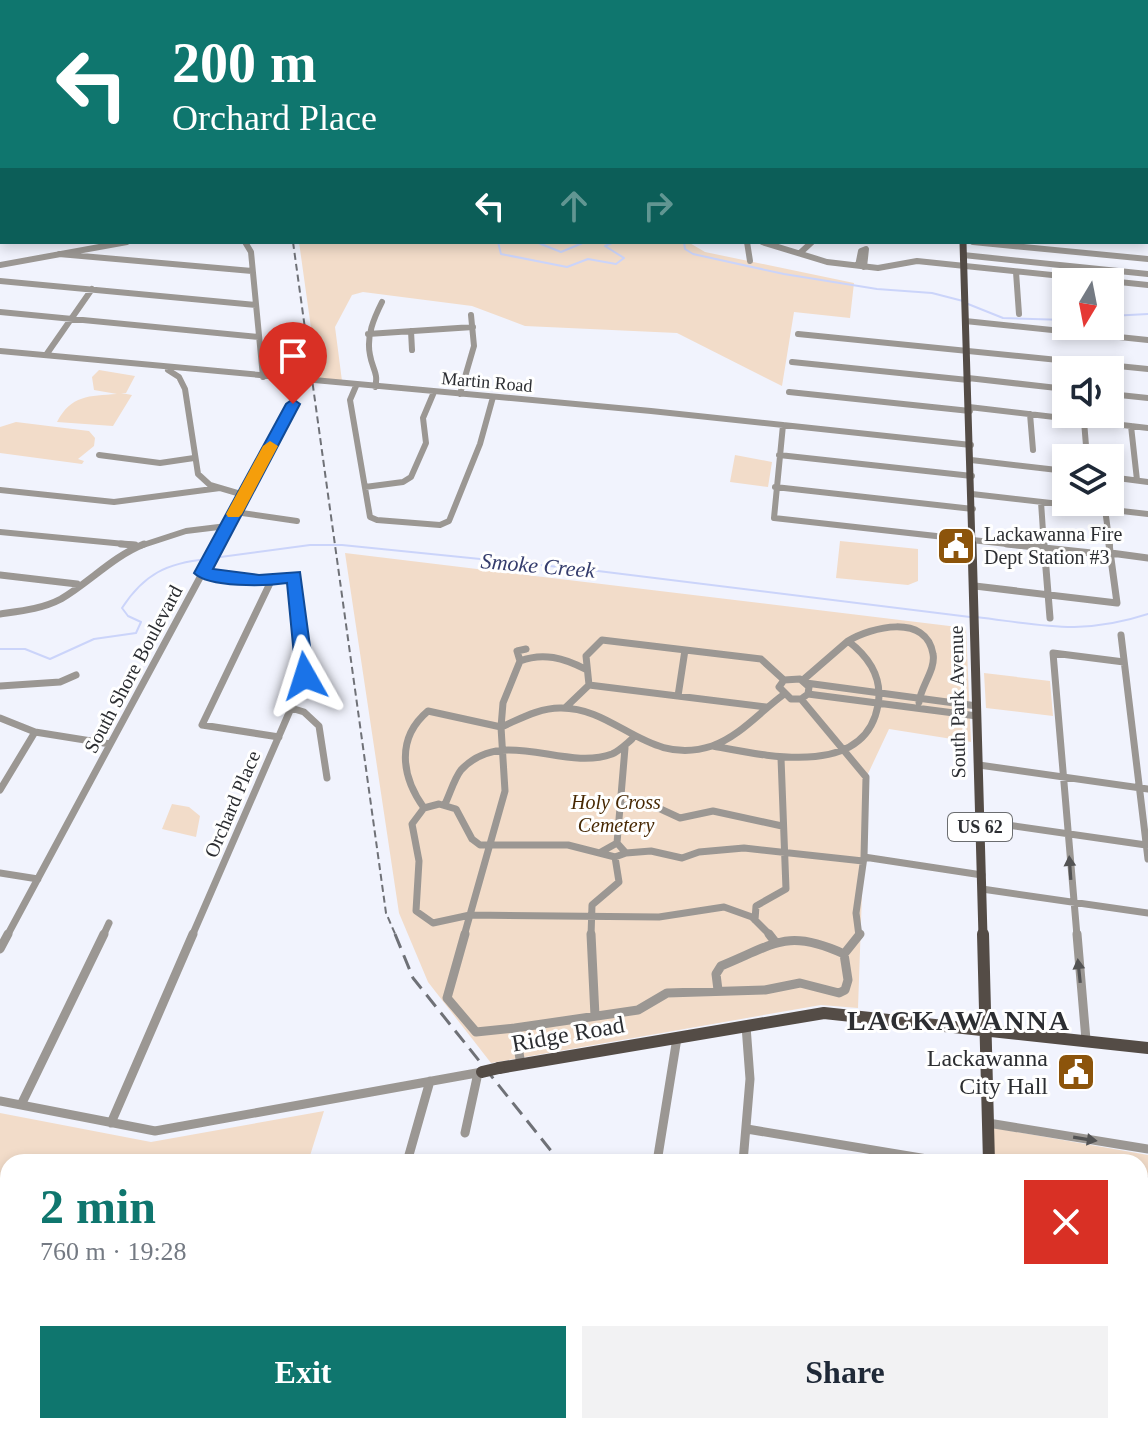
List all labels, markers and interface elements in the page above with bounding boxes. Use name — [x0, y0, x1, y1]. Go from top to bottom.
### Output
icon: left — [40, 32, 144, 136]
text: 200 m — [172, 32, 317, 94]
text: Orchard Place — [172, 98, 377, 138]
icon: left — [468, 184, 512, 228]
icon: ahead — [552, 184, 596, 228]
icon: right — [636, 184, 680, 228]
north arrow — [1052, 268, 1124, 340]
map controls — [1052, 268, 1124, 516]
pin — [259, 322, 327, 404]
icon: arrive — [271, 334, 315, 378]
button: sound — [1052, 356, 1124, 428]
street label: Martin Road — [441, 368, 533, 396]
button: layers — [1052, 444, 1124, 516]
place label: Lackawanna Fire Dept Station #3 — [984, 523, 1122, 569]
public building icon: Lackawanna Fire Dept Station #3 — [935, 525, 977, 567]
water label: Smoke Creek — [480, 548, 597, 583]
street label: South Shore Boulevard — [79, 581, 187, 757]
street label: South Park Avenue — [945, 625, 969, 779]
position arrow — [263, 634, 347, 718]
street label: Orchard Place — [200, 747, 264, 861]
park label: Holy Cross Cemetery — [570, 791, 661, 837]
road number: US 62 — [948, 813, 1012, 841]
one-way arrow — [1063, 855, 1076, 880]
one-way arrow — [1073, 958, 1086, 983]
district label: LACKAWANNA — [847, 1005, 1071, 1036]
street label: Ridge Road — [510, 1011, 626, 1057]
place label: Lackawanna City Hall — [927, 1045, 1048, 1099]
public building icon: Lackawanna City Hall — [1055, 1051, 1097, 1093]
one-way arrow — [1072, 1133, 1097, 1146]
text: 2 min — [40, 1180, 156, 1233]
button: close — [1024, 1180, 1108, 1264]
text: 760 m · 19:28 — [40, 1237, 187, 1266]
button: Exit — [40, 1326, 566, 1418]
button: Share — [582, 1326, 1108, 1418]

